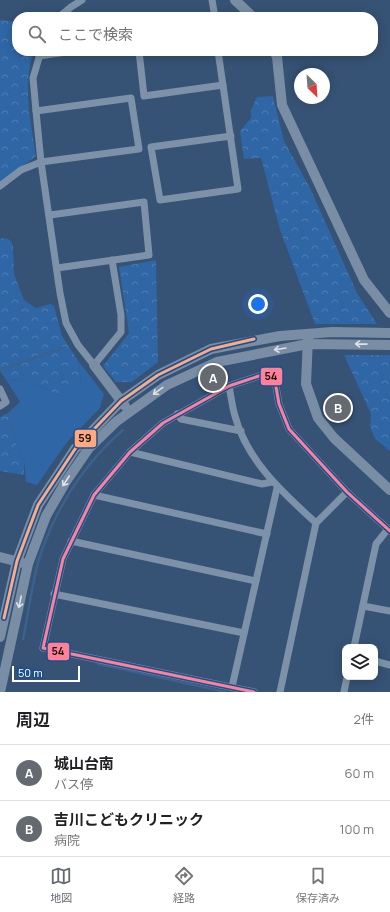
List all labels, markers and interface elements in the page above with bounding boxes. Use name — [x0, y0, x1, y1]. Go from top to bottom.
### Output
search box — [12, 12, 378, 56]
icon: search — [26, 23, 48, 45]
text: ここで検索 — [58, 24, 133, 45]
north arrow — [294, 68, 330, 104]
your location — [248, 294, 268, 314]
one-way arrow — [355, 340, 368, 348]
one-way arrow — [274, 345, 287, 353]
pin: A — [200, 363, 226, 393]
line badge: 54 — [260, 367, 283, 386]
text: 54 — [264, 368, 278, 383]
one-way arrow — [153, 387, 164, 395]
pin: B — [325, 393, 351, 423]
line badge: 59 — [74, 429, 97, 448]
text: 59 — [78, 430, 92, 445]
one-way arrow — [62, 475, 70, 486]
one-way arrow — [15, 595, 23, 608]
line badge: 54 — [47, 642, 70, 661]
text: 54 — [51, 643, 65, 658]
map controls — [342, 644, 378, 680]
button: layers — [342, 644, 378, 680]
scale bar — [12, 664, 80, 683]
text: 50 m — [18, 665, 43, 680]
text: 周辺 — [16, 708, 50, 731]
text: 2件 — [354, 710, 374, 728]
text: 城山台南 — [54, 753, 114, 774]
text: A — [25, 764, 33, 782]
text: 60 m — [344, 764, 374, 782]
text: バス停 — [54, 775, 93, 793]
text: 吉川こどもクリニック — [54, 809, 204, 830]
text: B — [25, 820, 33, 838]
text: 100 m — [339, 820, 374, 838]
text: 病院 — [54, 831, 80, 849]
tab: 地図 — [50, 865, 72, 905]
tab: 経路 — [173, 865, 195, 905]
tab: 保存済み — [296, 865, 340, 905]

